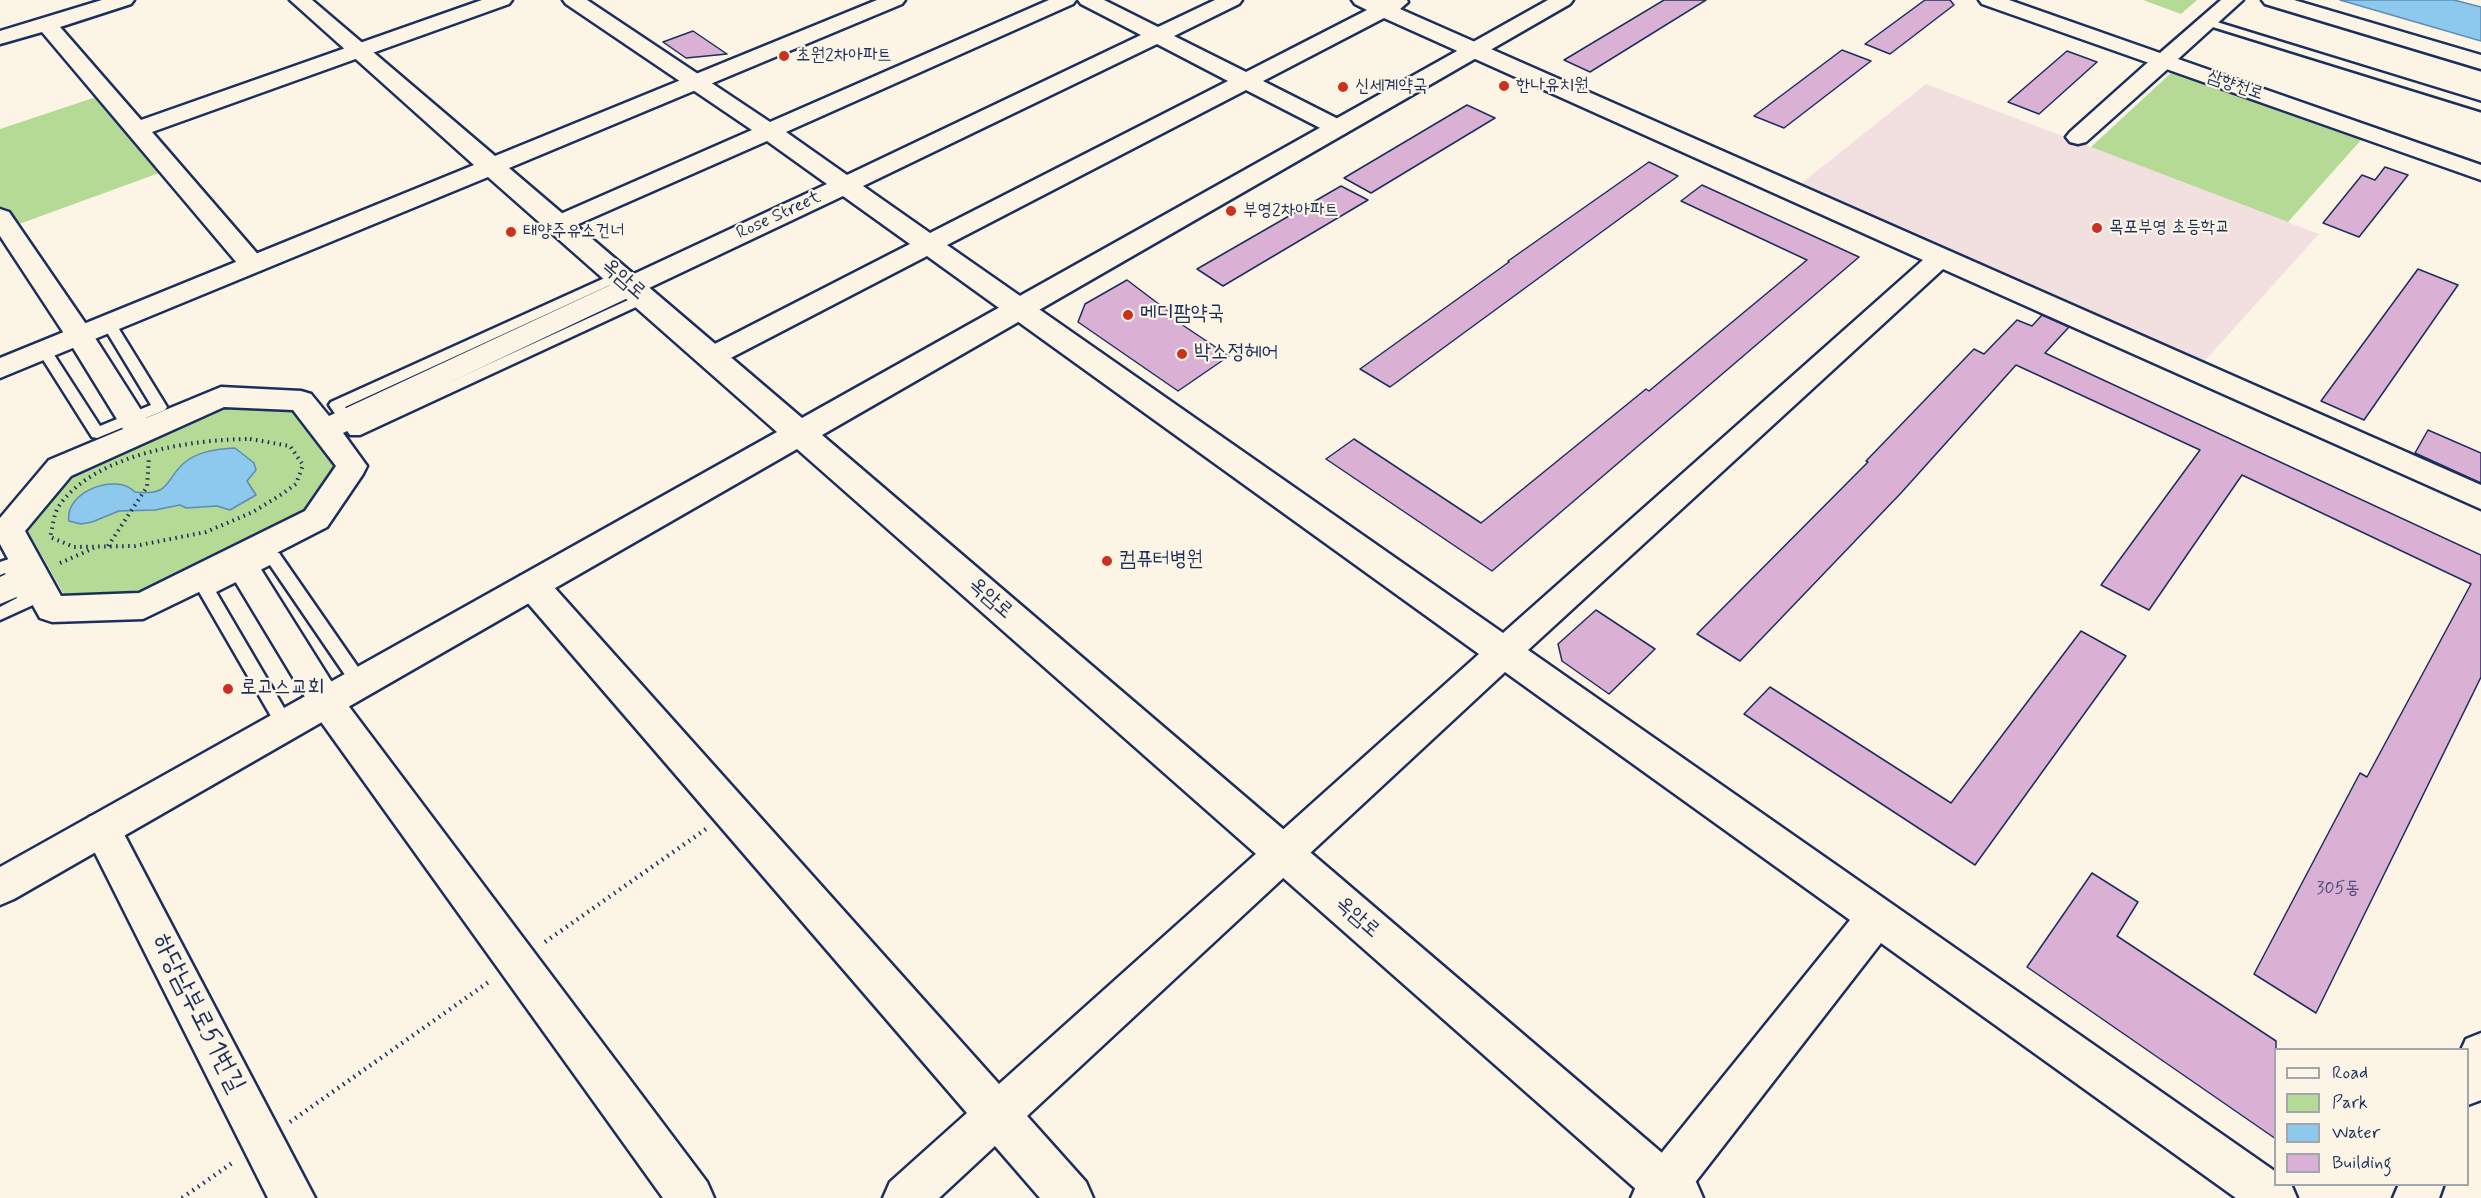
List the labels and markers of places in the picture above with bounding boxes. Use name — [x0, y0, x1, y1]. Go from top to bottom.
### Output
place label: 초원2차아파트 — [796, 45, 892, 67]
marker: 초원2차아파트 — [777, 49, 791, 63]
place label: 한나유치원 — [1516, 75, 1588, 97]
place label: 신세계약국 — [1355, 76, 1427, 98]
marker: 한나유치원 — [1497, 79, 1511, 93]
marker: 신세계약국 — [1336, 80, 1350, 94]
place label: 부영2차아파트 — [1243, 200, 1339, 222]
marker: 부영2차아파트 — [1224, 204, 1238, 218]
place label: 목포부영 초등학교 — [2109, 217, 2230, 239]
place label: 태양주유소건너 — [523, 221, 624, 243]
marker: 목포부영 초등학교 — [2090, 221, 2104, 235]
marker: 태양주유소건너 — [504, 225, 518, 239]
place label: 메디팜약국 — [1140, 302, 1224, 328]
marker: 메디팜약국 — [1121, 308, 1135, 322]
place label: 박소정헤어 — [1194, 341, 1278, 367]
marker: 박소정헤어 — [1175, 347, 1189, 361]
place label: 컴퓨터병원 — [1119, 548, 1203, 574]
marker: 컴퓨터병원 — [1100, 554, 1114, 568]
place label: 로고스교회 — [240, 676, 324, 702]
marker: 로고스교회 — [221, 682, 235, 696]

